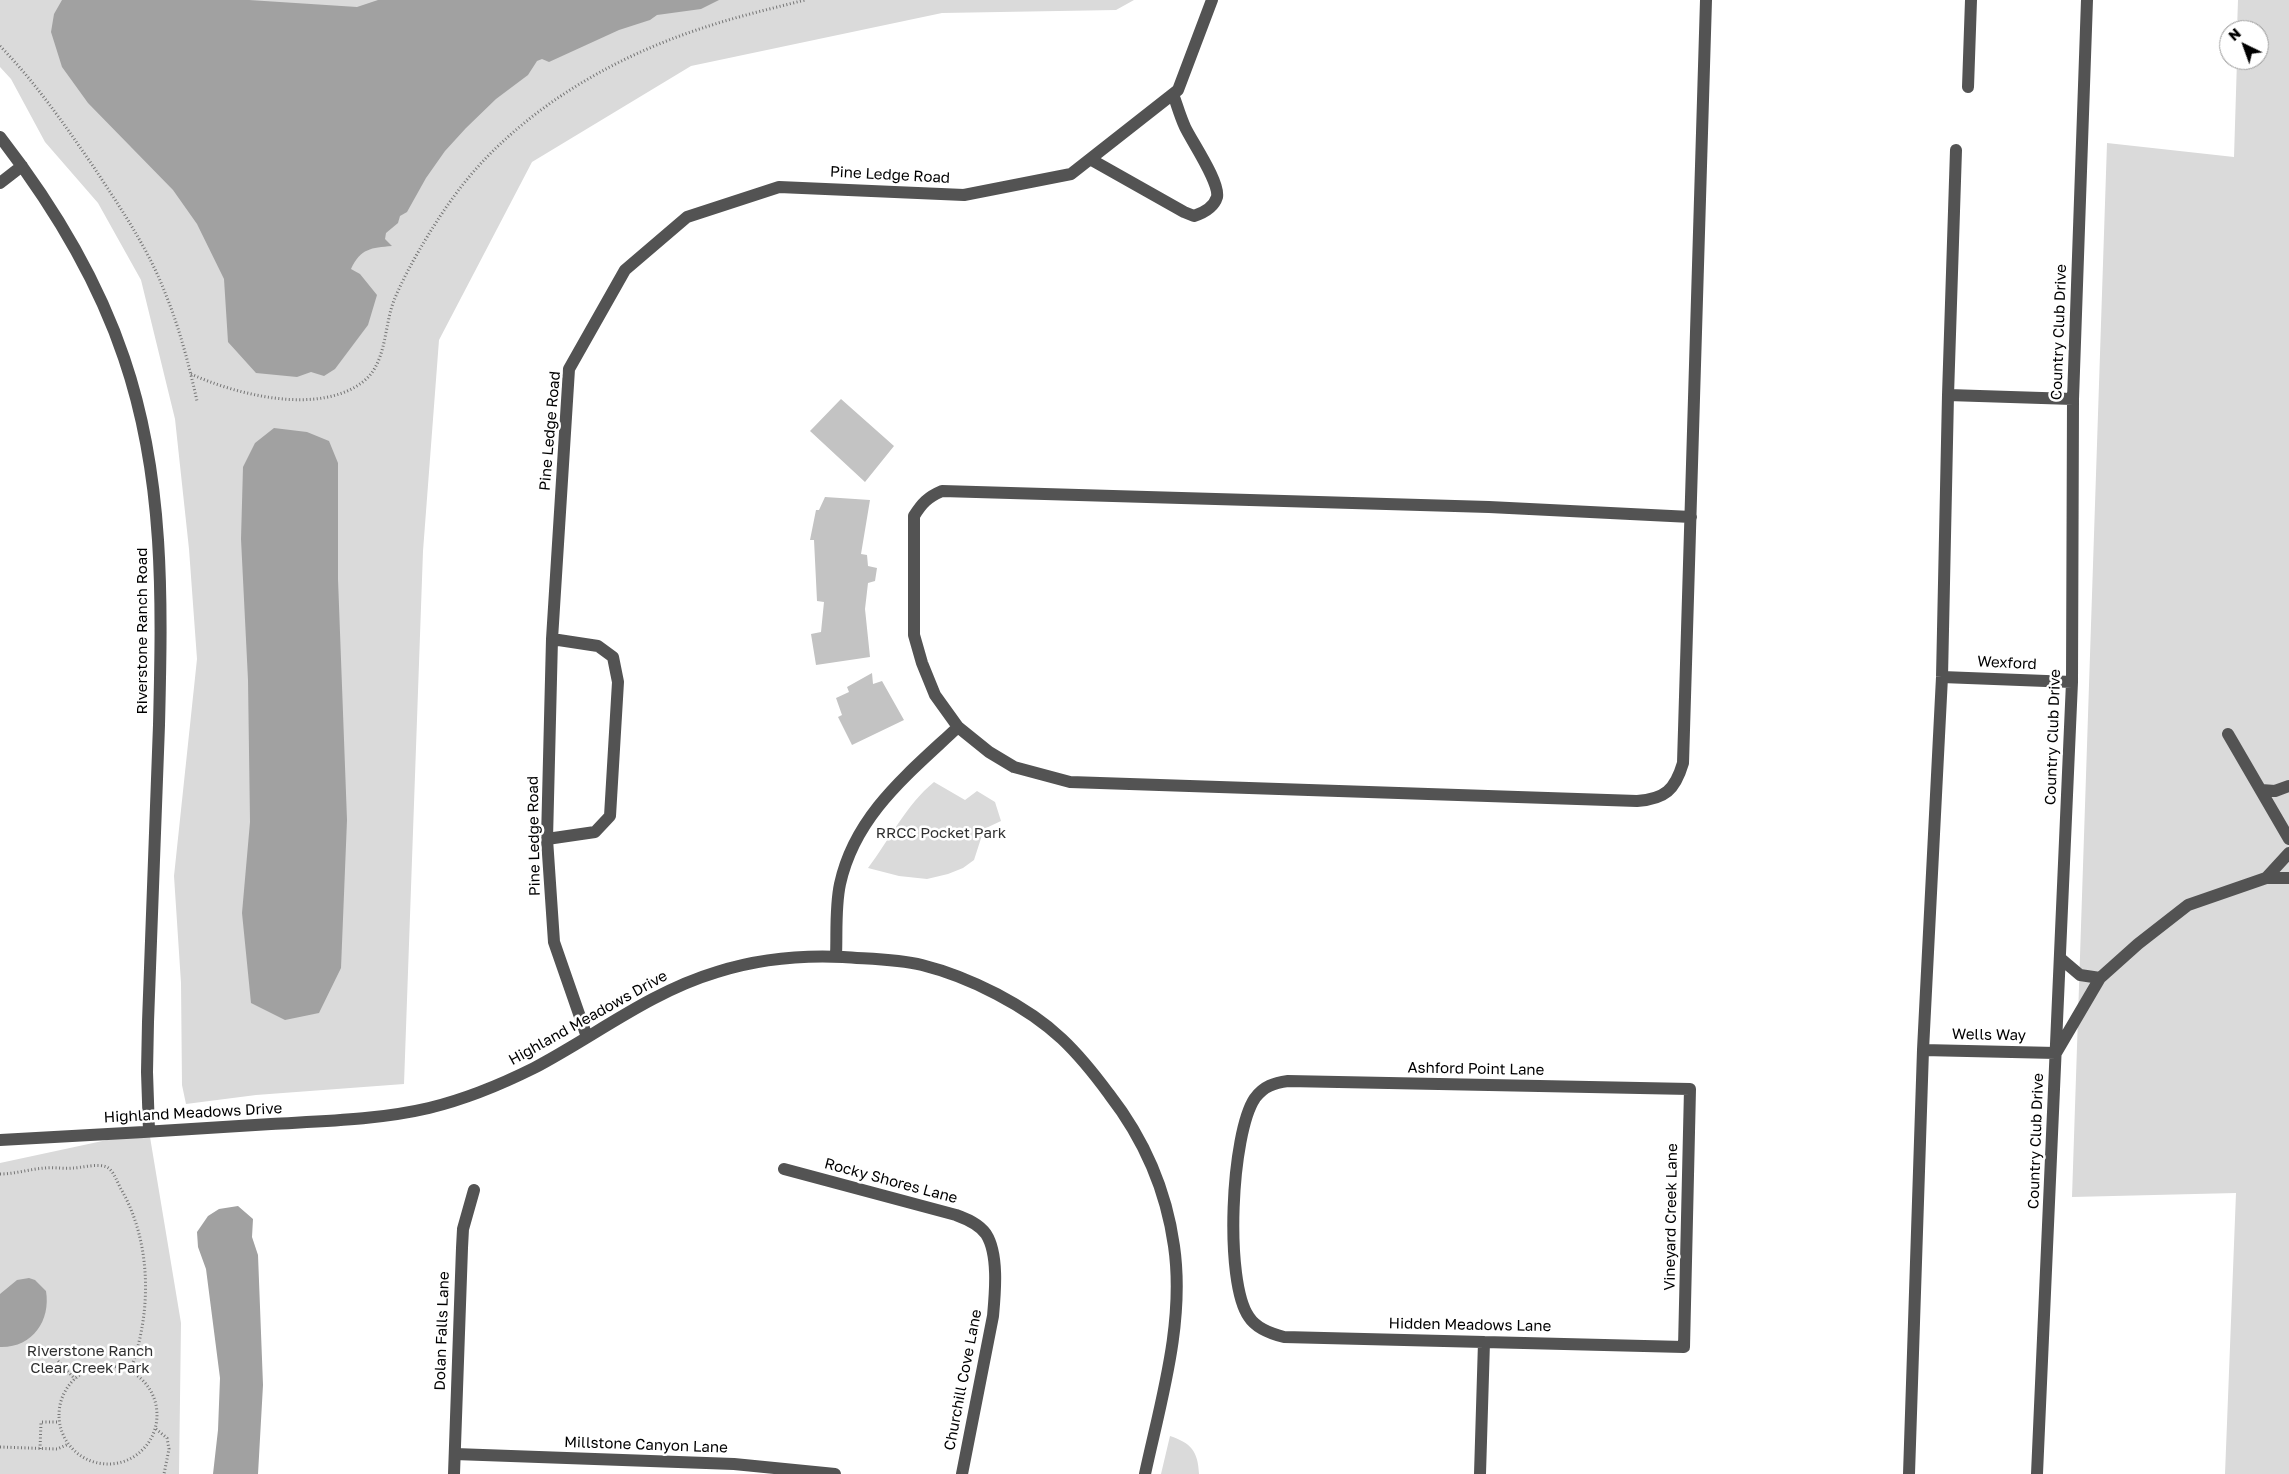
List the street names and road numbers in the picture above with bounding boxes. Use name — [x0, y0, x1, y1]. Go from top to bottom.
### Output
street label: Pine Ledge Road — [829, 163, 951, 187]
street label: Country Club Drive — [2048, 264, 2070, 400]
street label: Pine Ledge Road — [536, 370, 564, 492]
street label: Riverstone Ranch Road — [133, 547, 151, 715]
street label: Wexford — [1977, 652, 2037, 674]
street label: Country Club Drive — [2042, 669, 2064, 805]
street label: Pine Ledge Road — [524, 776, 544, 896]
street label: Highland Meadows Drive — [506, 967, 670, 1069]
street label: Wells Way — [1952, 1025, 2026, 1045]
street label: Ashford Point Lane — [1407, 1059, 1545, 1079]
street label: Country Club Drive — [2025, 1073, 2047, 1209]
street label: Highland Meadows Drive — [103, 1099, 283, 1127]
street label: Vineyard Creek Lane — [1661, 1143, 1681, 1291]
street label: Rocky Shores Lane — [822, 1155, 960, 1207]
street label: Dolan Falls Lane — [431, 1271, 453, 1391]
street label: Churchill Cove Lane — [940, 1308, 986, 1452]
street label: Hidden Meadows Lane — [1389, 1315, 1551, 1335]
street label: Millstone Canyon Lane — [564, 1433, 728, 1457]

